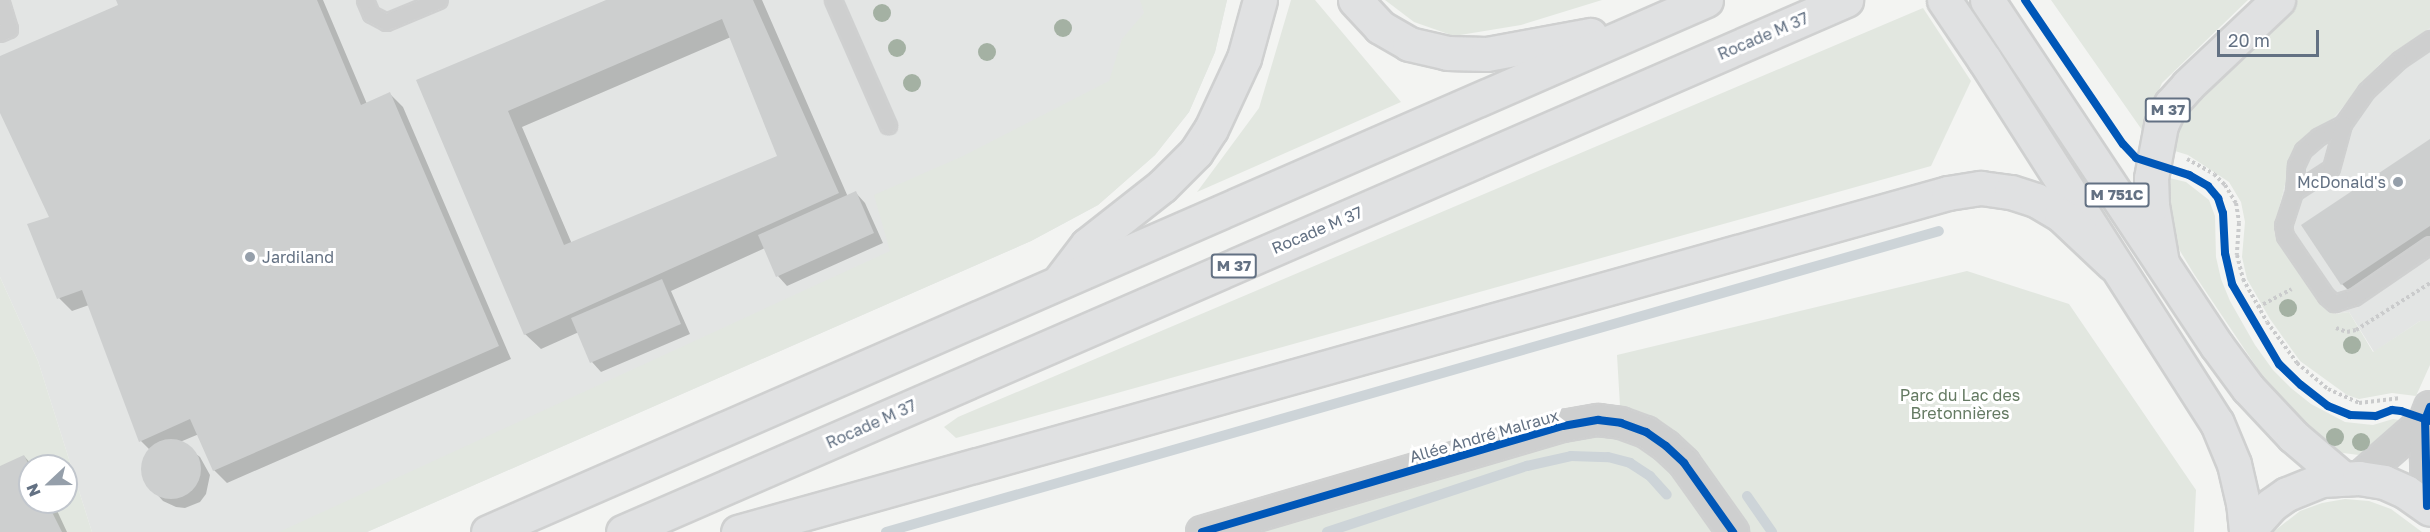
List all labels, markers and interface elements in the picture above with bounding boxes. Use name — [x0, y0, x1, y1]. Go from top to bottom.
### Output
street label: Rocade M 37 — [1715, 8, 1811, 64]
scale bar — [2220, 18, 2322, 56]
text: 20 m — [2228, 29, 2270, 51]
road number: M 37 — [2144, 98, 2192, 122]
place label: McDonald's — [2297, 172, 2386, 192]
marker: McDonald's — [2391, 175, 2405, 189]
road number: M 751C — [2084, 183, 2150, 207]
street label: Rocade M 37 — [1269, 202, 1365, 258]
place label: Jardiland — [262, 247, 334, 267]
marker: Jardiland — [243, 250, 257, 264]
road number: M 37 — [1210, 254, 1258, 278]
park label: Parc du Lac des Bretonnières — [1900, 385, 2020, 423]
street label: Rocade M 37 — [823, 396, 919, 452]
street label: Allée André Malraux — [1407, 406, 1561, 466]
north arrow — [18, 454, 78, 514]
text: N — [22, 481, 45, 499]

